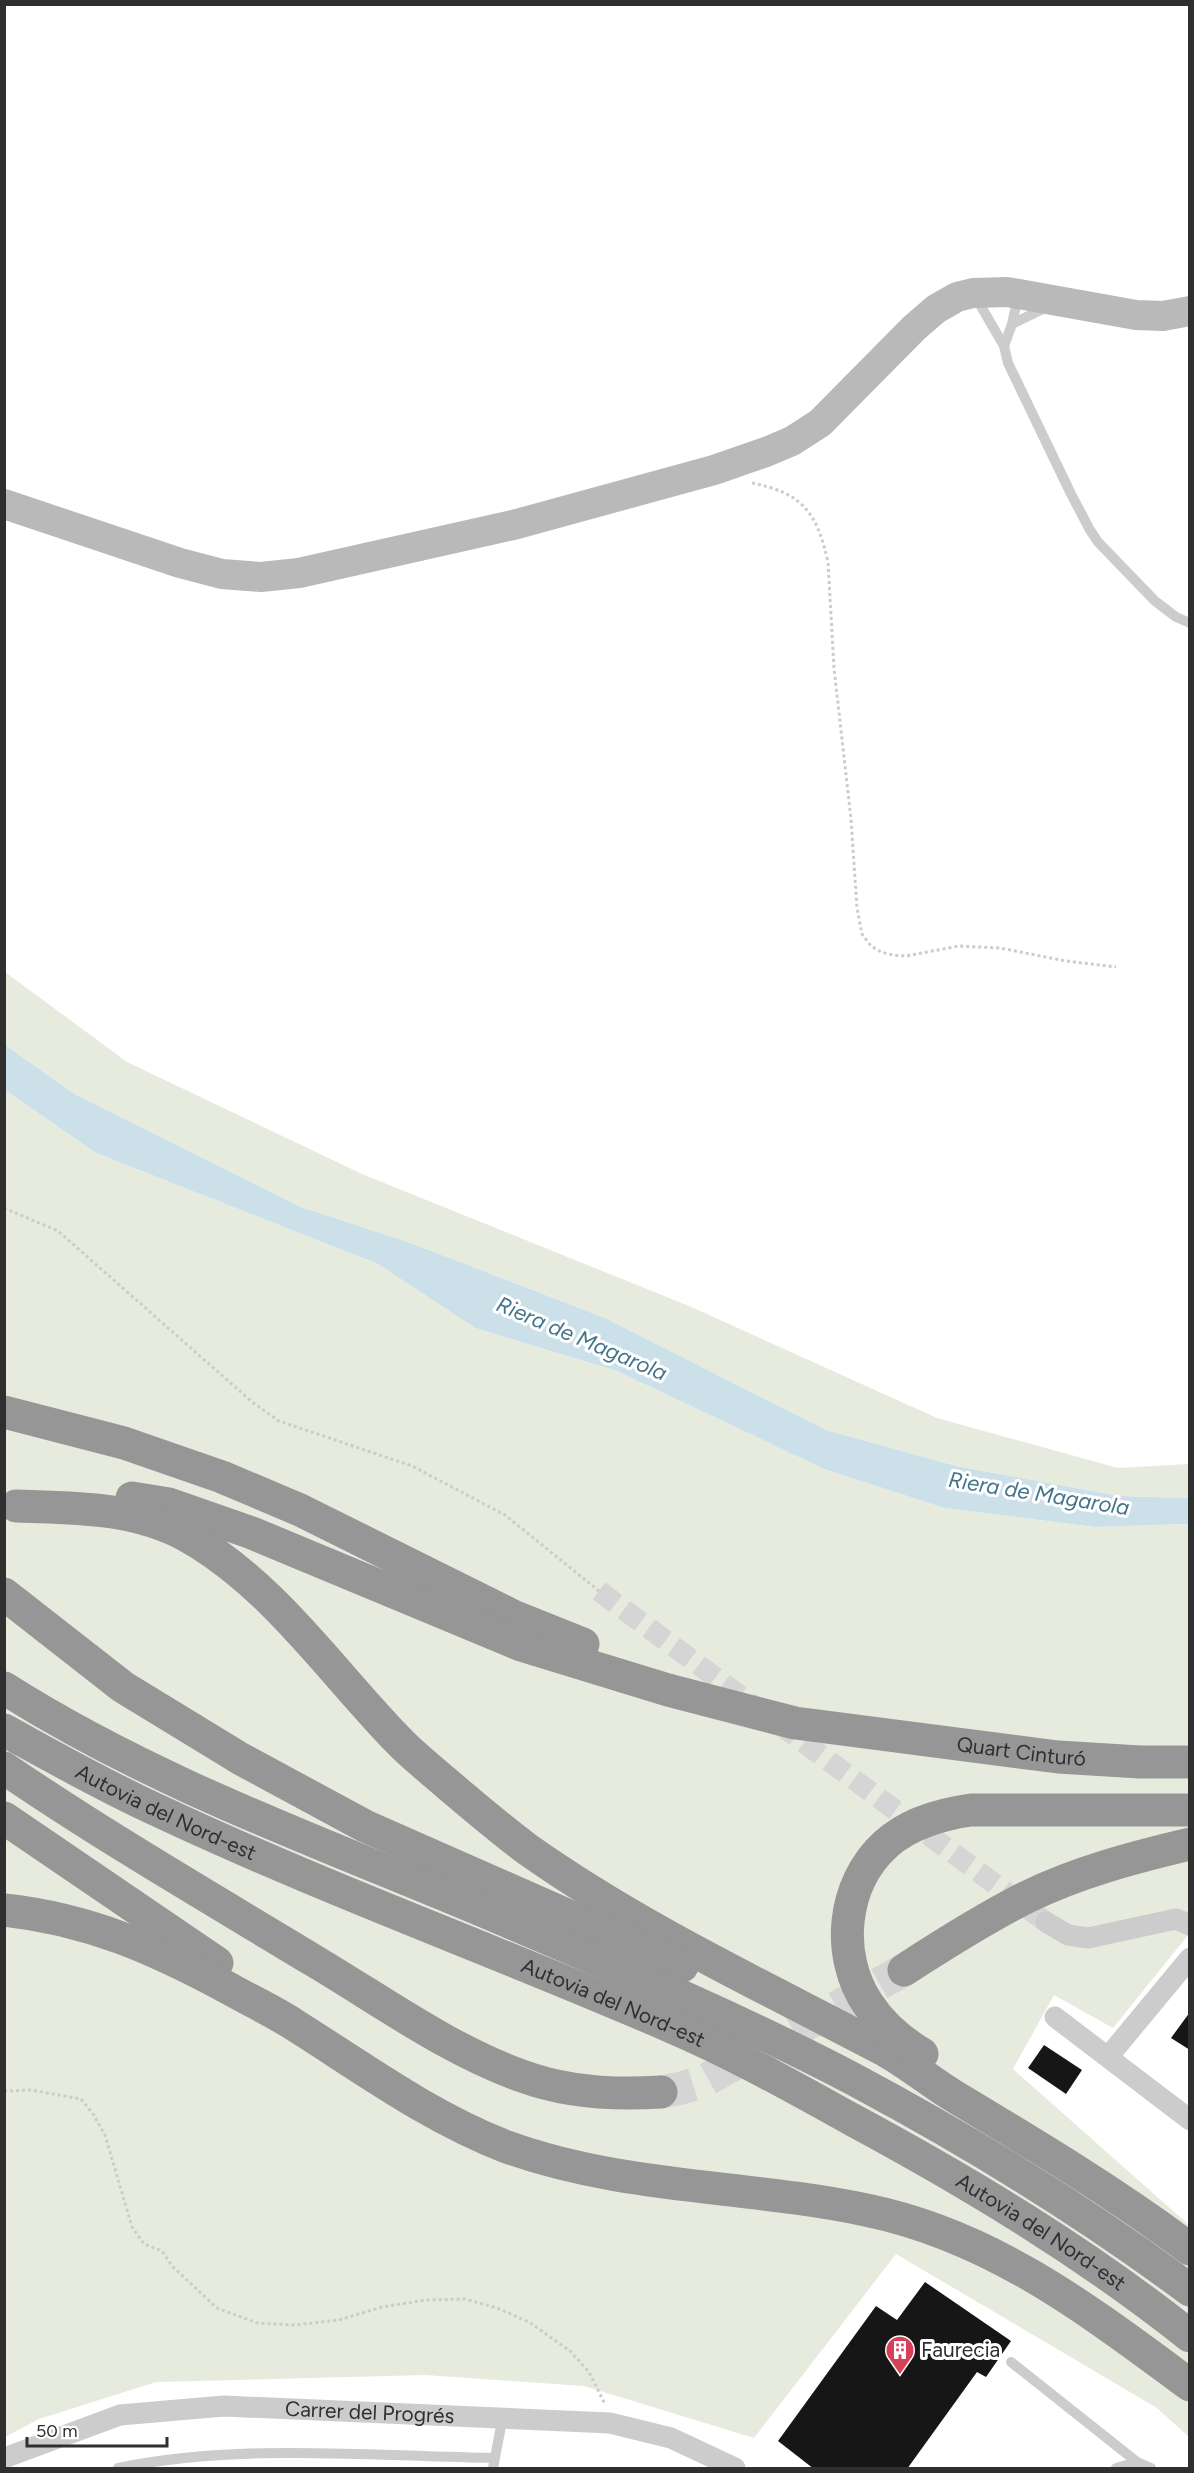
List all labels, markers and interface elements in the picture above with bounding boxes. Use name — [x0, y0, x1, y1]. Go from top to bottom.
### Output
water label: Riera de Magarola — [493, 1290, 671, 1387]
water label: Riera de Magarola — [947, 1466, 1131, 1521]
street label: Quart Cinturó — [955, 1731, 1087, 1771]
street label: Autovia del Nord-est — [72, 1759, 260, 1865]
street label: Autovia del Nord-est — [518, 1952, 709, 2052]
street label: Autovia del Nord-est — [952, 2168, 1131, 2296]
building icon: Faurecia — [884, 2334, 916, 2376]
place label: Faurecia — [921, 2337, 1000, 2362]
street label: Carrer del Progrés — [285, 2396, 455, 2428]
scale bar — [27, 2410, 166, 2448]
text: 50 m — [36, 2420, 78, 2442]

